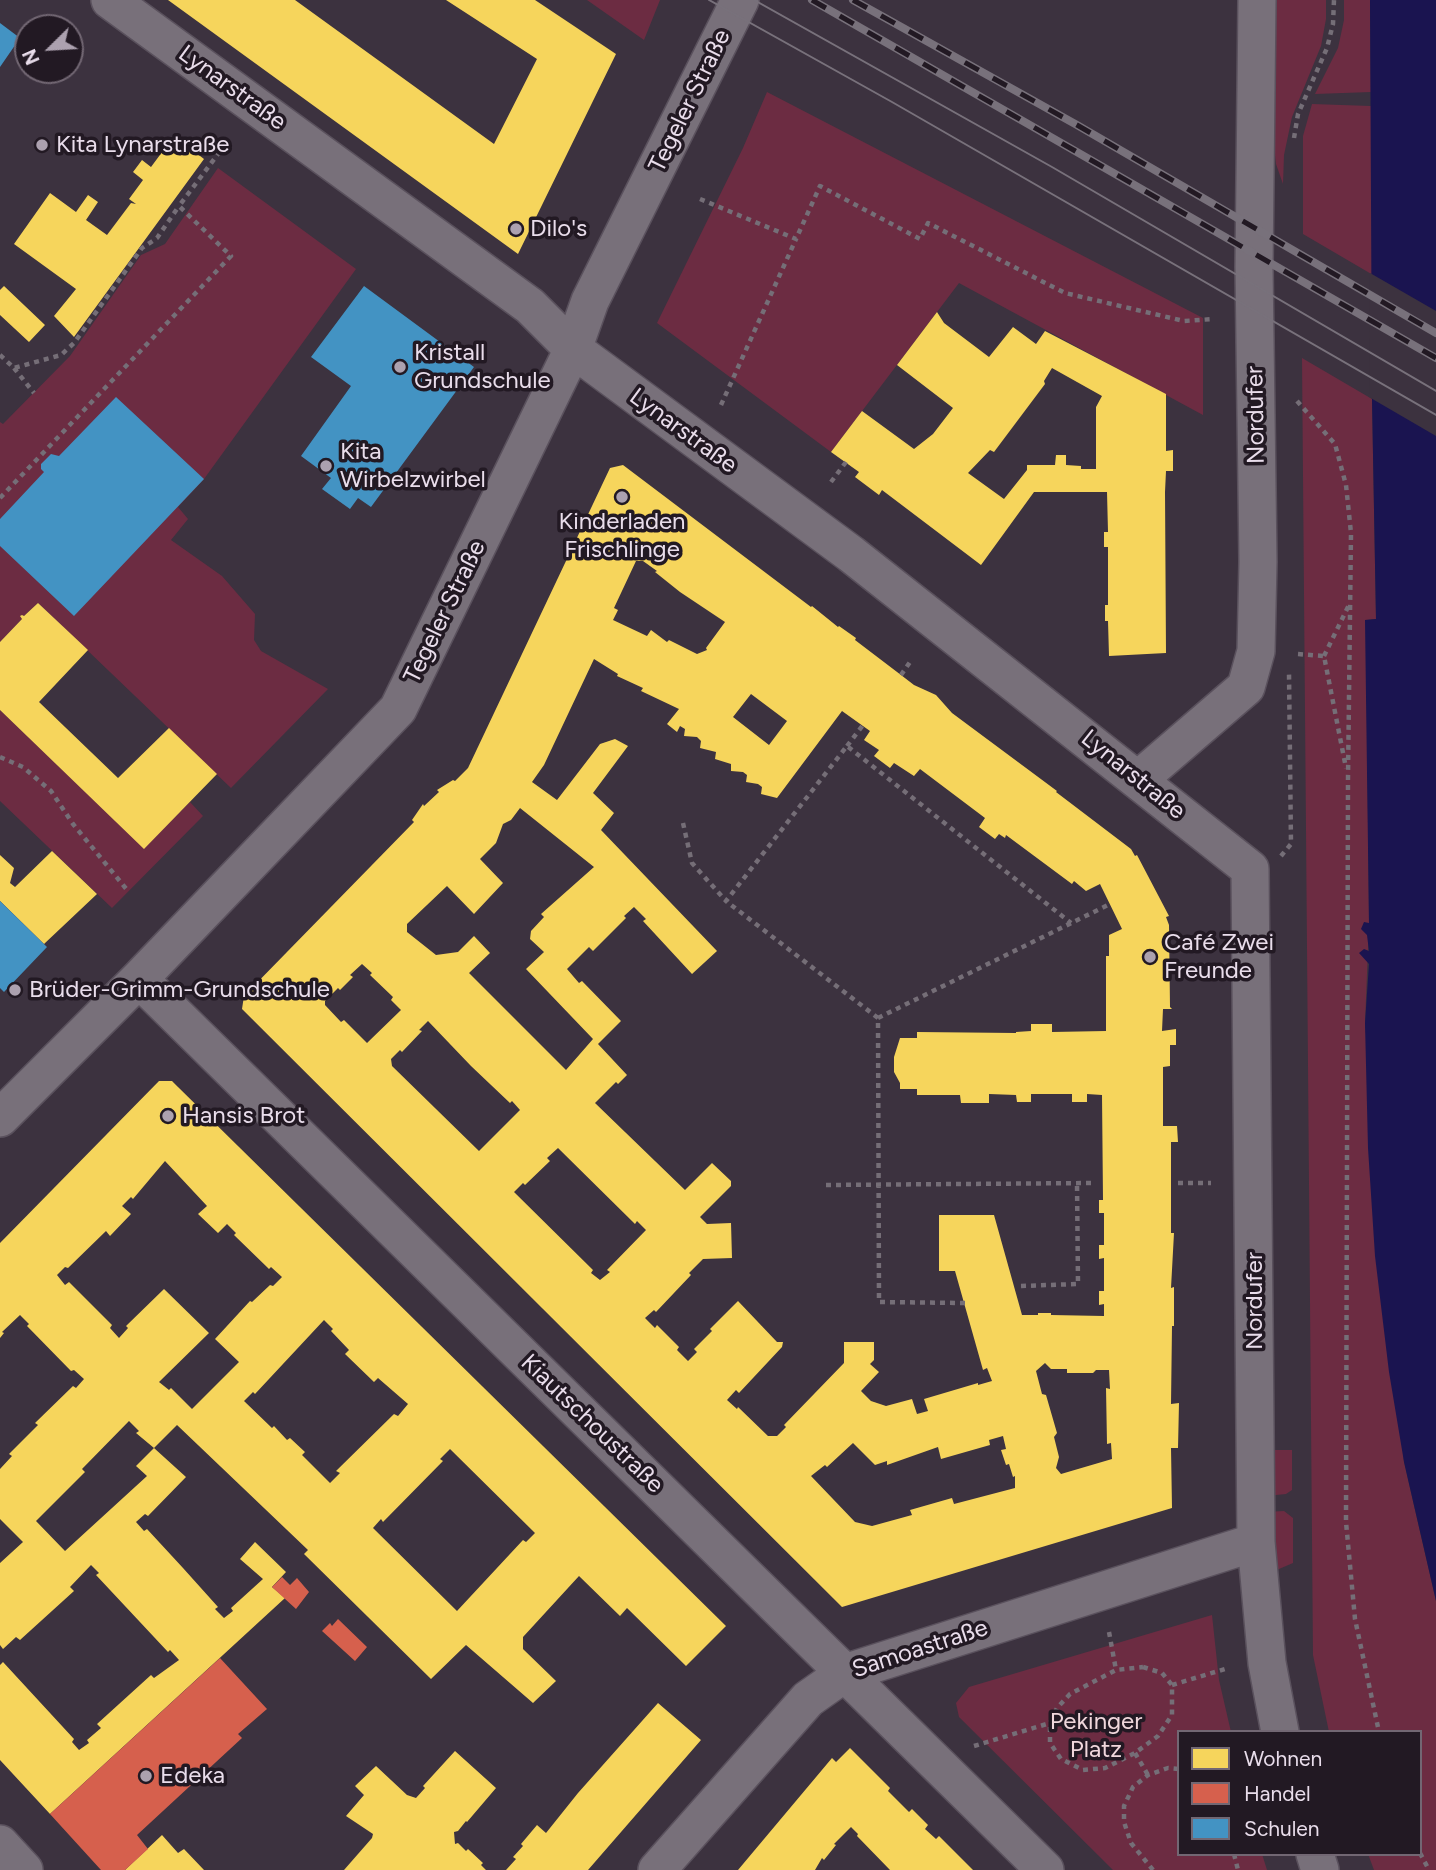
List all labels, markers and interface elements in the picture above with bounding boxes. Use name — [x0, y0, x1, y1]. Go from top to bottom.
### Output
north arrow — [14, 14, 84, 84]
street label: Tegeler Straße — [643, 25, 737, 177]
street label: Lynarstraße — [173, 39, 291, 137]
text: N — [18, 46, 45, 68]
place label: Kita Lynarstraße — [56, 131, 229, 159]
marker: Kita Lynarstraße — [34, 137, 50, 153]
place label: Dilo's — [530, 215, 587, 243]
marker: Dilo's — [508, 221, 524, 237]
place label: Kristall Grundschule — [414, 339, 551, 395]
marker: Kristall Grundschule — [392, 359, 408, 375]
street label: Nordufer — [1241, 366, 1271, 464]
street label: Lynarstraße — [624, 382, 742, 480]
place label: Kita Wirbelzwirbel — [340, 438, 486, 494]
marker: Kita Wirbelzwirbel — [318, 458, 334, 474]
marker: Kinderladen Frischlinge — [614, 489, 630, 505]
place label: Kinderladen Frischlinge — [559, 508, 685, 564]
street label: Tegeler Straße — [398, 536, 492, 688]
street label: Lynarstraße — [1075, 724, 1191, 826]
place label: Café Zwei Freunde — [1164, 929, 1274, 985]
marker: Café Zwei Freunde — [1142, 949, 1158, 965]
place label: Brüder-Grimm-Grundschule — [29, 976, 330, 1004]
marker: Brüder-Grimm-Grundschule — [7, 982, 23, 998]
place label: Hansis Brot — [182, 1102, 305, 1130]
marker: Hansis Brot — [160, 1108, 176, 1124]
street label: Nordufer — [1241, 1252, 1269, 1350]
street label: Kiautschoustraße — [515, 1349, 669, 1499]
street label: Samoastraße — [849, 1614, 991, 1684]
park label: Pekinger Platz — [1050, 1708, 1142, 1764]
legend — [1177, 1730, 1422, 1856]
text: Wohnen — [1244, 1746, 1322, 1771]
place label: Edeka — [160, 1762, 225, 1790]
marker: Edeka — [138, 1768, 154, 1784]
text: Handel — [1244, 1781, 1311, 1806]
text: Schulen — [1244, 1816, 1320, 1841]

